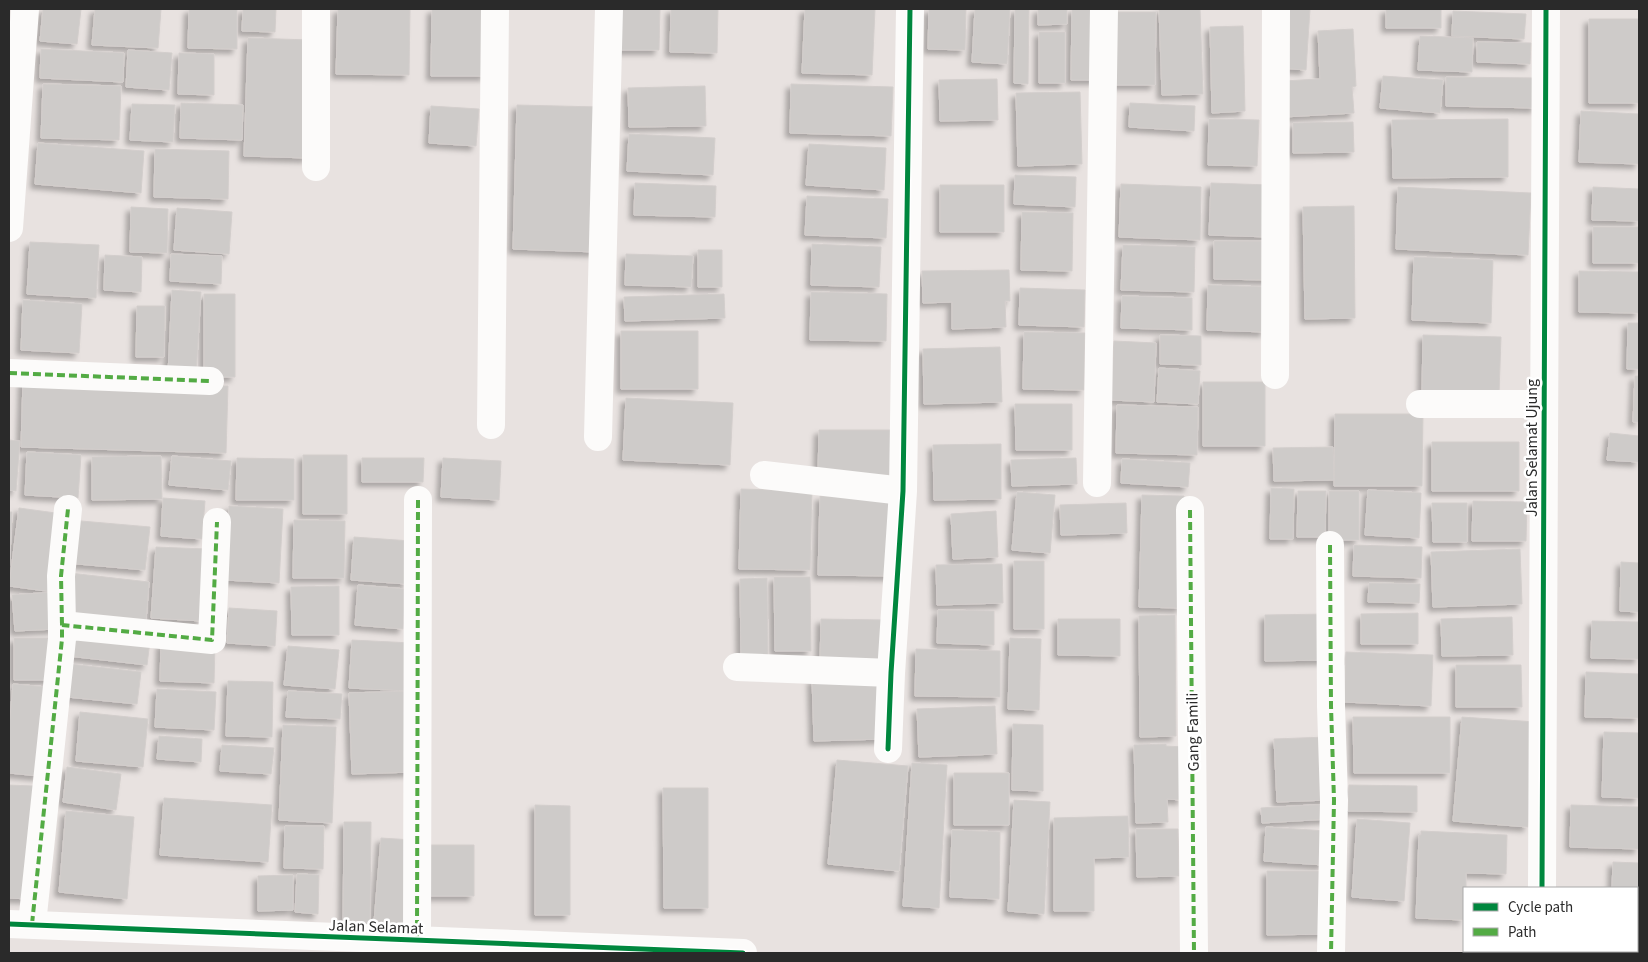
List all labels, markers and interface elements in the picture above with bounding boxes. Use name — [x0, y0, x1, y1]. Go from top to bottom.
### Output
street label: Jalan Selamat Ujung — [1521, 379, 1543, 517]
street label: Gang Famili — [1181, 692, 1205, 771]
legend — [1463, 887, 1638, 952]
text: Cycle path — [1508, 897, 1573, 918]
street label: Jalan Selamat — [328, 914, 424, 940]
text: Path — [1508, 922, 1536, 943]

